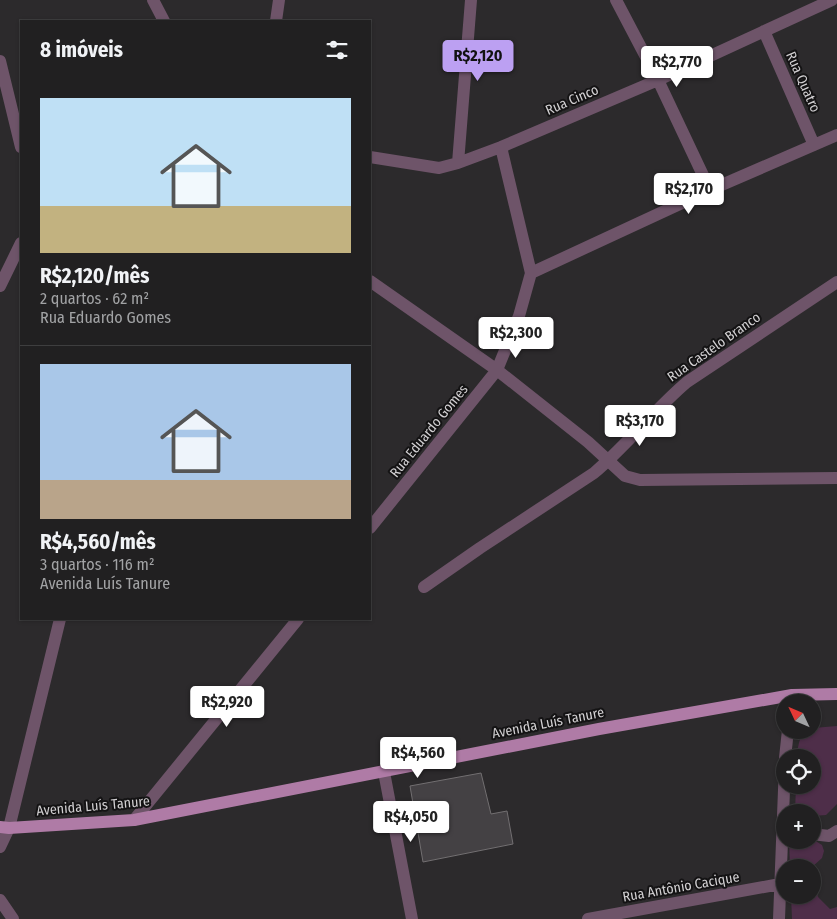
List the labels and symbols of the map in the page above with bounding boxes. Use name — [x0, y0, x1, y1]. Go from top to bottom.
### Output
pin: R$2,120 — [432, 39, 524, 82]
pin: R$2,770 — [631, 46, 723, 88]
street label: Rua Quatro — [782, 49, 824, 115]
street label: Rua Cinco — [543, 81, 601, 119]
pin: R$2,170 — [643, 172, 735, 215]
street label: Rua Castelo Branco — [664, 309, 764, 385]
pin: R$2,300 — [470, 316, 562, 359]
street label: Rua Eduardo Gomes — [386, 381, 472, 481]
pin: R$3,170 — [594, 404, 686, 447]
pin: R$2,920 — [181, 686, 273, 728]
north arrow — [776, 694, 821, 739]
street label: Avenida Luís Tanure — [490, 704, 606, 742]
pin: R$4,560 — [372, 736, 464, 779]
street label: Avenida Luís Tanure — [36, 793, 151, 819]
pin: R$4,050 — [365, 800, 457, 843]
street label: Rua Antônio Cacique — [621, 868, 741, 906]

